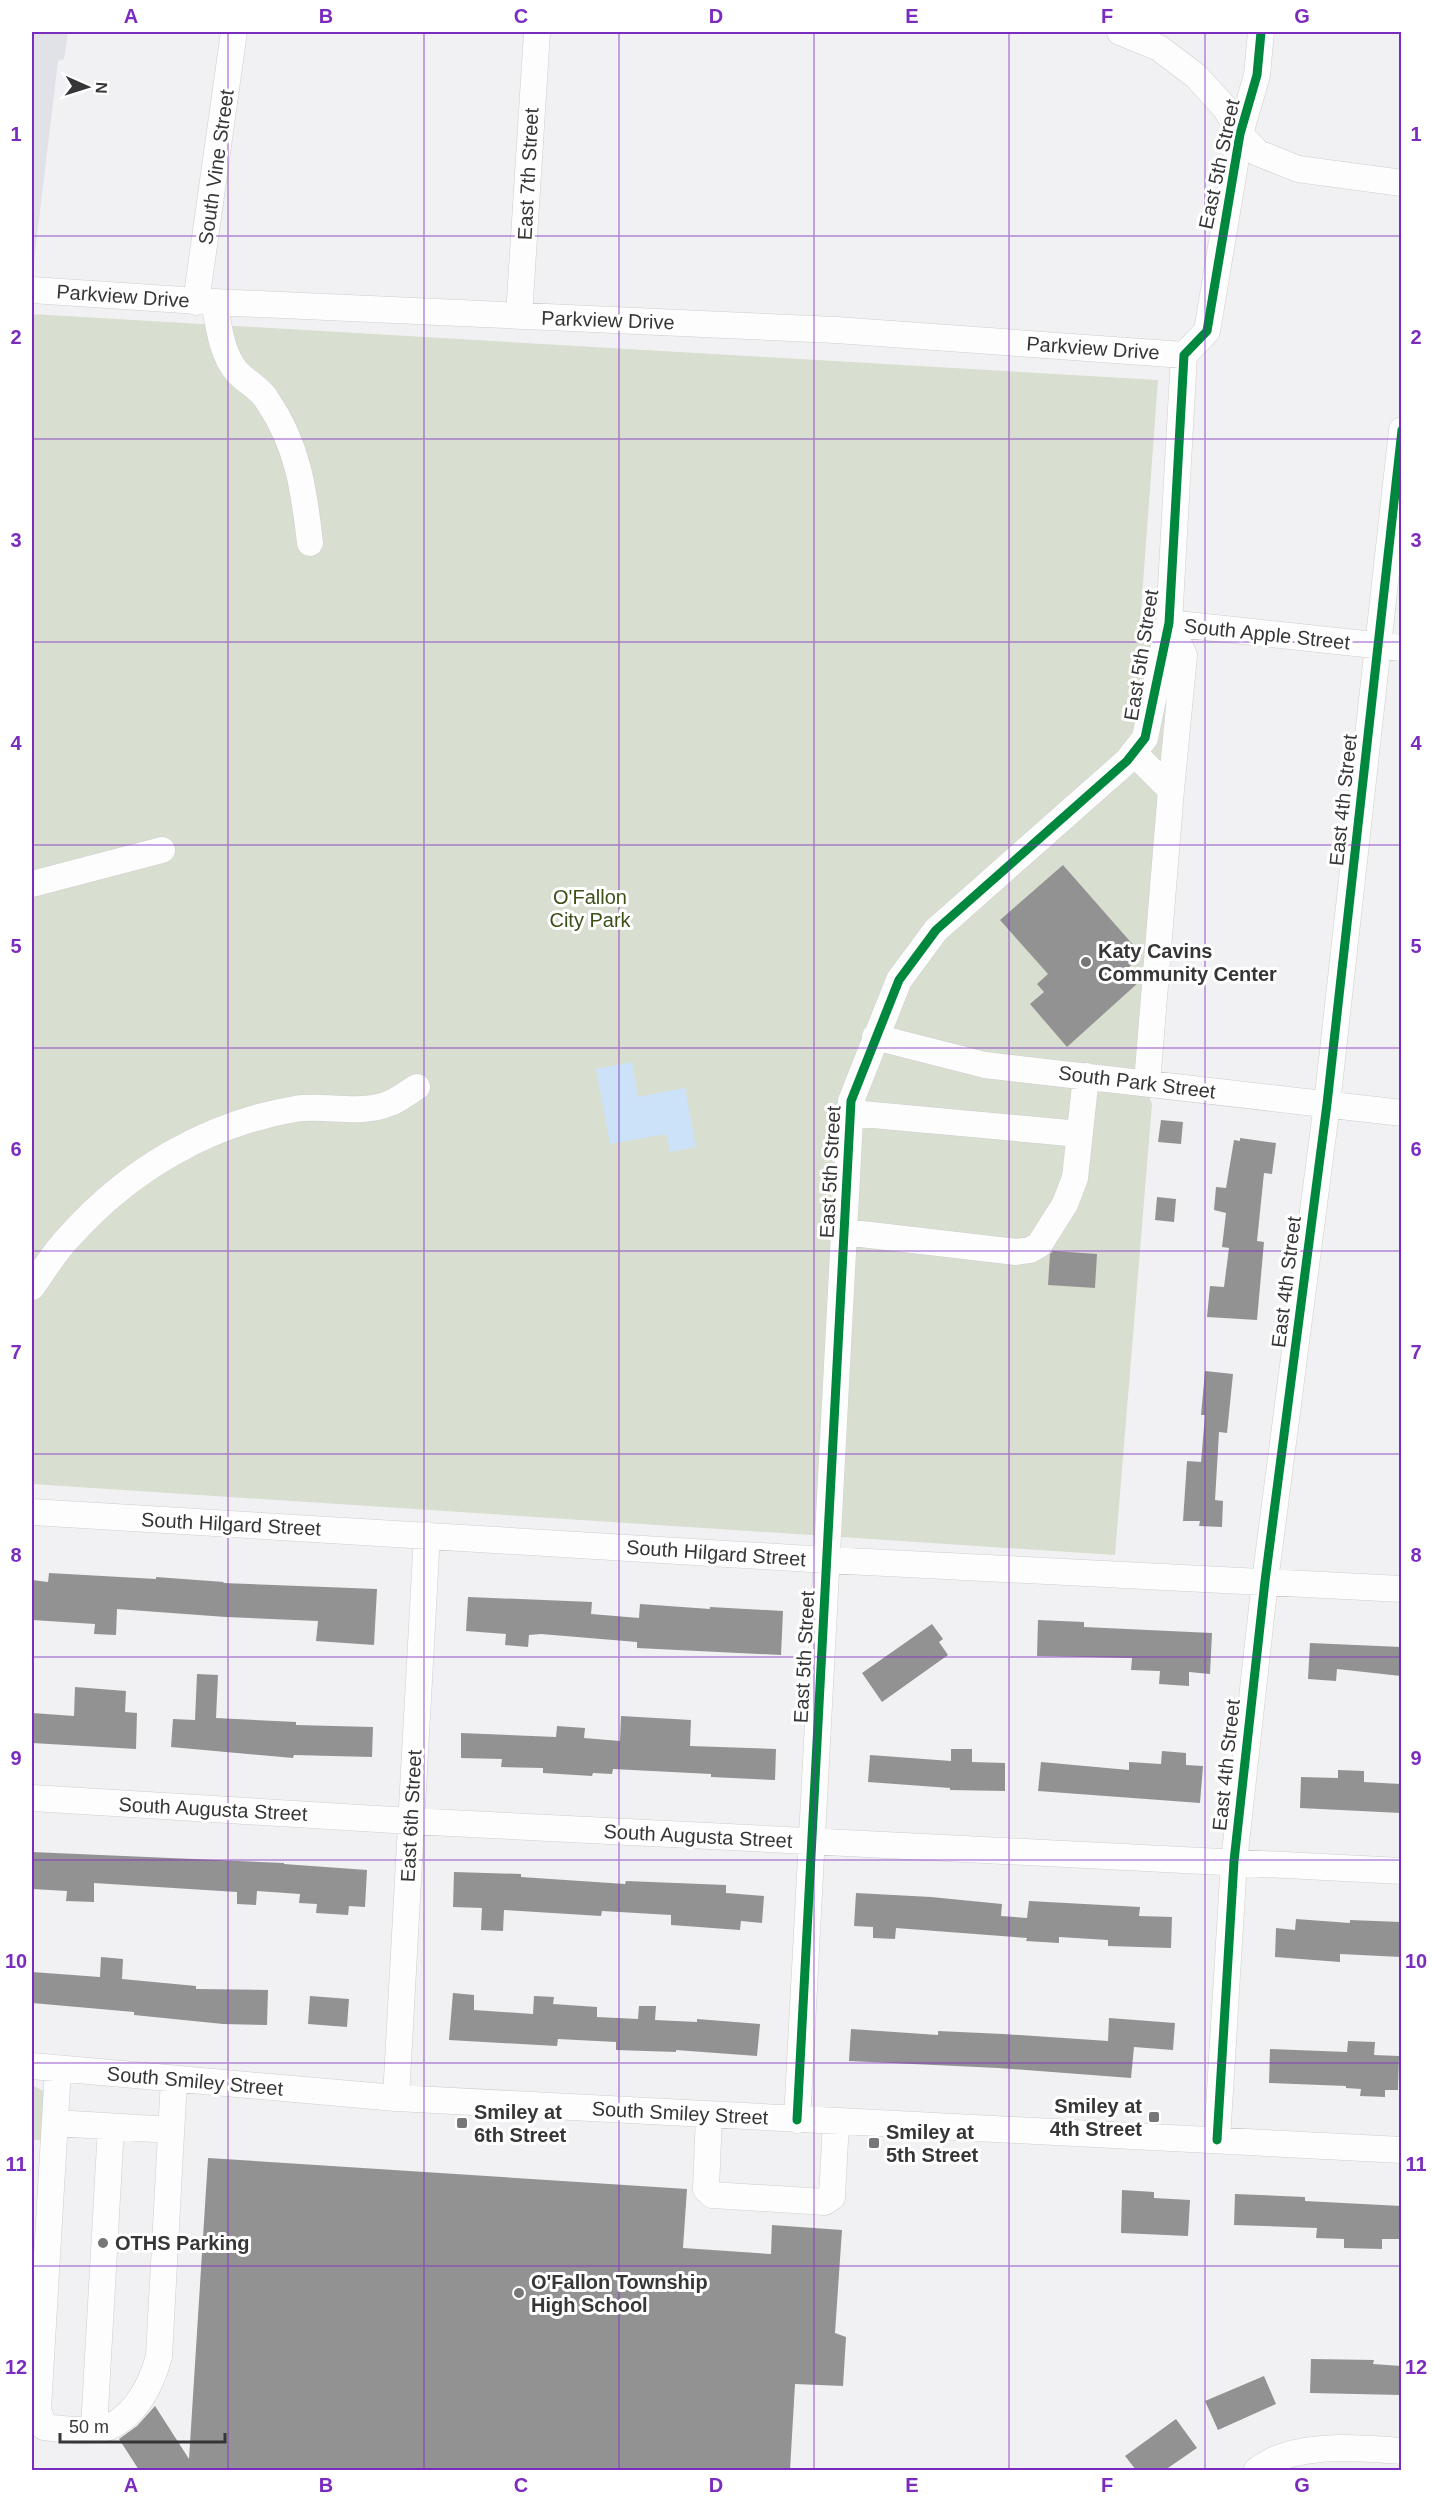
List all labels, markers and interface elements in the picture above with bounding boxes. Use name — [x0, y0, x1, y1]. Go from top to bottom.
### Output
text: A — [124, 5, 138, 27]
text: B — [319, 5, 333, 27]
text: C — [514, 5, 528, 27]
text: D — [709, 5, 723, 27]
text: E — [905, 5, 919, 27]
text: F — [1101, 5, 1113, 27]
text: G — [1294, 5, 1310, 27]
north arrow — [57, 57, 117, 117]
text: N — [93, 82, 110, 94]
street label: South Vine Street — [194, 88, 238, 246]
street label: East 5th Street — [1194, 97, 1244, 231]
street label: East 7th Street — [514, 107, 542, 241]
text: 1 — [10, 123, 22, 145]
text: 1 — [1410, 123, 1422, 145]
street label: Parkview Drive — [56, 280, 190, 312]
street label: Parkview Drive — [541, 307, 675, 333]
text: 2 — [10, 326, 22, 348]
text: 2 — [1410, 326, 1422, 348]
street label: Parkview Drive — [1026, 332, 1160, 364]
text: 3 — [10, 529, 22, 551]
text: 3 — [1410, 529, 1422, 551]
street label: East 5th Street — [1120, 588, 1162, 722]
street label: South Apple Street — [1183, 614, 1352, 654]
text: 4 — [10, 732, 22, 754]
text: 4 — [1410, 732, 1422, 754]
street label: East 4th Street — [1325, 733, 1361, 867]
park label: O'Fallon City Park — [549, 886, 632, 931]
text: 5 — [10, 935, 22, 957]
text: 5 — [1410, 935, 1422, 957]
place label: Katy Cavins Community Center — [1098, 940, 1277, 985]
marker: Katy Cavins Community Center — [1079, 955, 1093, 969]
street label: South Park Street — [1057, 1061, 1217, 1103]
street label: East 5th Street — [816, 1105, 844, 1239]
text: 6 — [10, 1138, 22, 1160]
text: 6 — [1410, 1138, 1422, 1160]
street label: East 4th Street — [1267, 1215, 1305, 1349]
text: 7 — [10, 1341, 22, 1363]
text: 7 — [1410, 1341, 1422, 1363]
street label: South Hilgard Street — [140, 1508, 322, 1540]
street label: South Hilgard Street — [625, 1536, 807, 1570]
text: 8 — [10, 1544, 22, 1566]
text: 8 — [1410, 1544, 1422, 1566]
street label: East 5th Street — [790, 1590, 818, 1724]
street label: East 4th Street — [1208, 1698, 1244, 1832]
text: 9 — [10, 1747, 22, 1769]
text: 9 — [1410, 1747, 1422, 1769]
street label: East 6th Street — [397, 1749, 425, 1883]
street label: South Augusta Street — [118, 1793, 308, 1825]
street label: South Augusta Street — [603, 1820, 793, 1852]
text: 10 — [5, 1950, 27, 1972]
text: 10 — [1405, 1950, 1427, 1972]
street label: South Smiley Street — [106, 2062, 284, 2100]
place label: Smiley at 4th Street — [1050, 2095, 1142, 2140]
street label: South Smiley Street — [591, 2097, 769, 2129]
place label: Smiley at 6th Street — [474, 2101, 567, 2146]
marker: Smiley at 4th Street — [1147, 2110, 1161, 2124]
marker: Smiley at 6th Street — [455, 2116, 469, 2130]
place label: Smiley at 5th Street — [886, 2121, 979, 2166]
marker: Smiley at 5th Street — [867, 2136, 881, 2150]
text: 11 — [5, 2153, 27, 2175]
text: 11 — [1405, 2153, 1427, 2175]
place label: OTHS Parking — [115, 2232, 249, 2254]
marker: OTHS Parking — [96, 2236, 110, 2250]
place label: O'Fallon Township High School — [531, 2271, 708, 2316]
marker: O'Fallon Township High School — [512, 2286, 526, 2300]
text: 12 — [5, 2356, 27, 2378]
text: 12 — [1405, 2356, 1427, 2378]
scale bar — [60, 2406, 225, 2444]
text: 50 m — [69, 2417, 109, 2437]
text: A — [124, 2474, 138, 2496]
text: B — [319, 2474, 333, 2496]
text: C — [514, 2474, 528, 2496]
text: D — [709, 2474, 723, 2496]
text: E — [905, 2474, 919, 2496]
text: F — [1101, 2474, 1113, 2496]
text: G — [1294, 2474, 1310, 2496]

